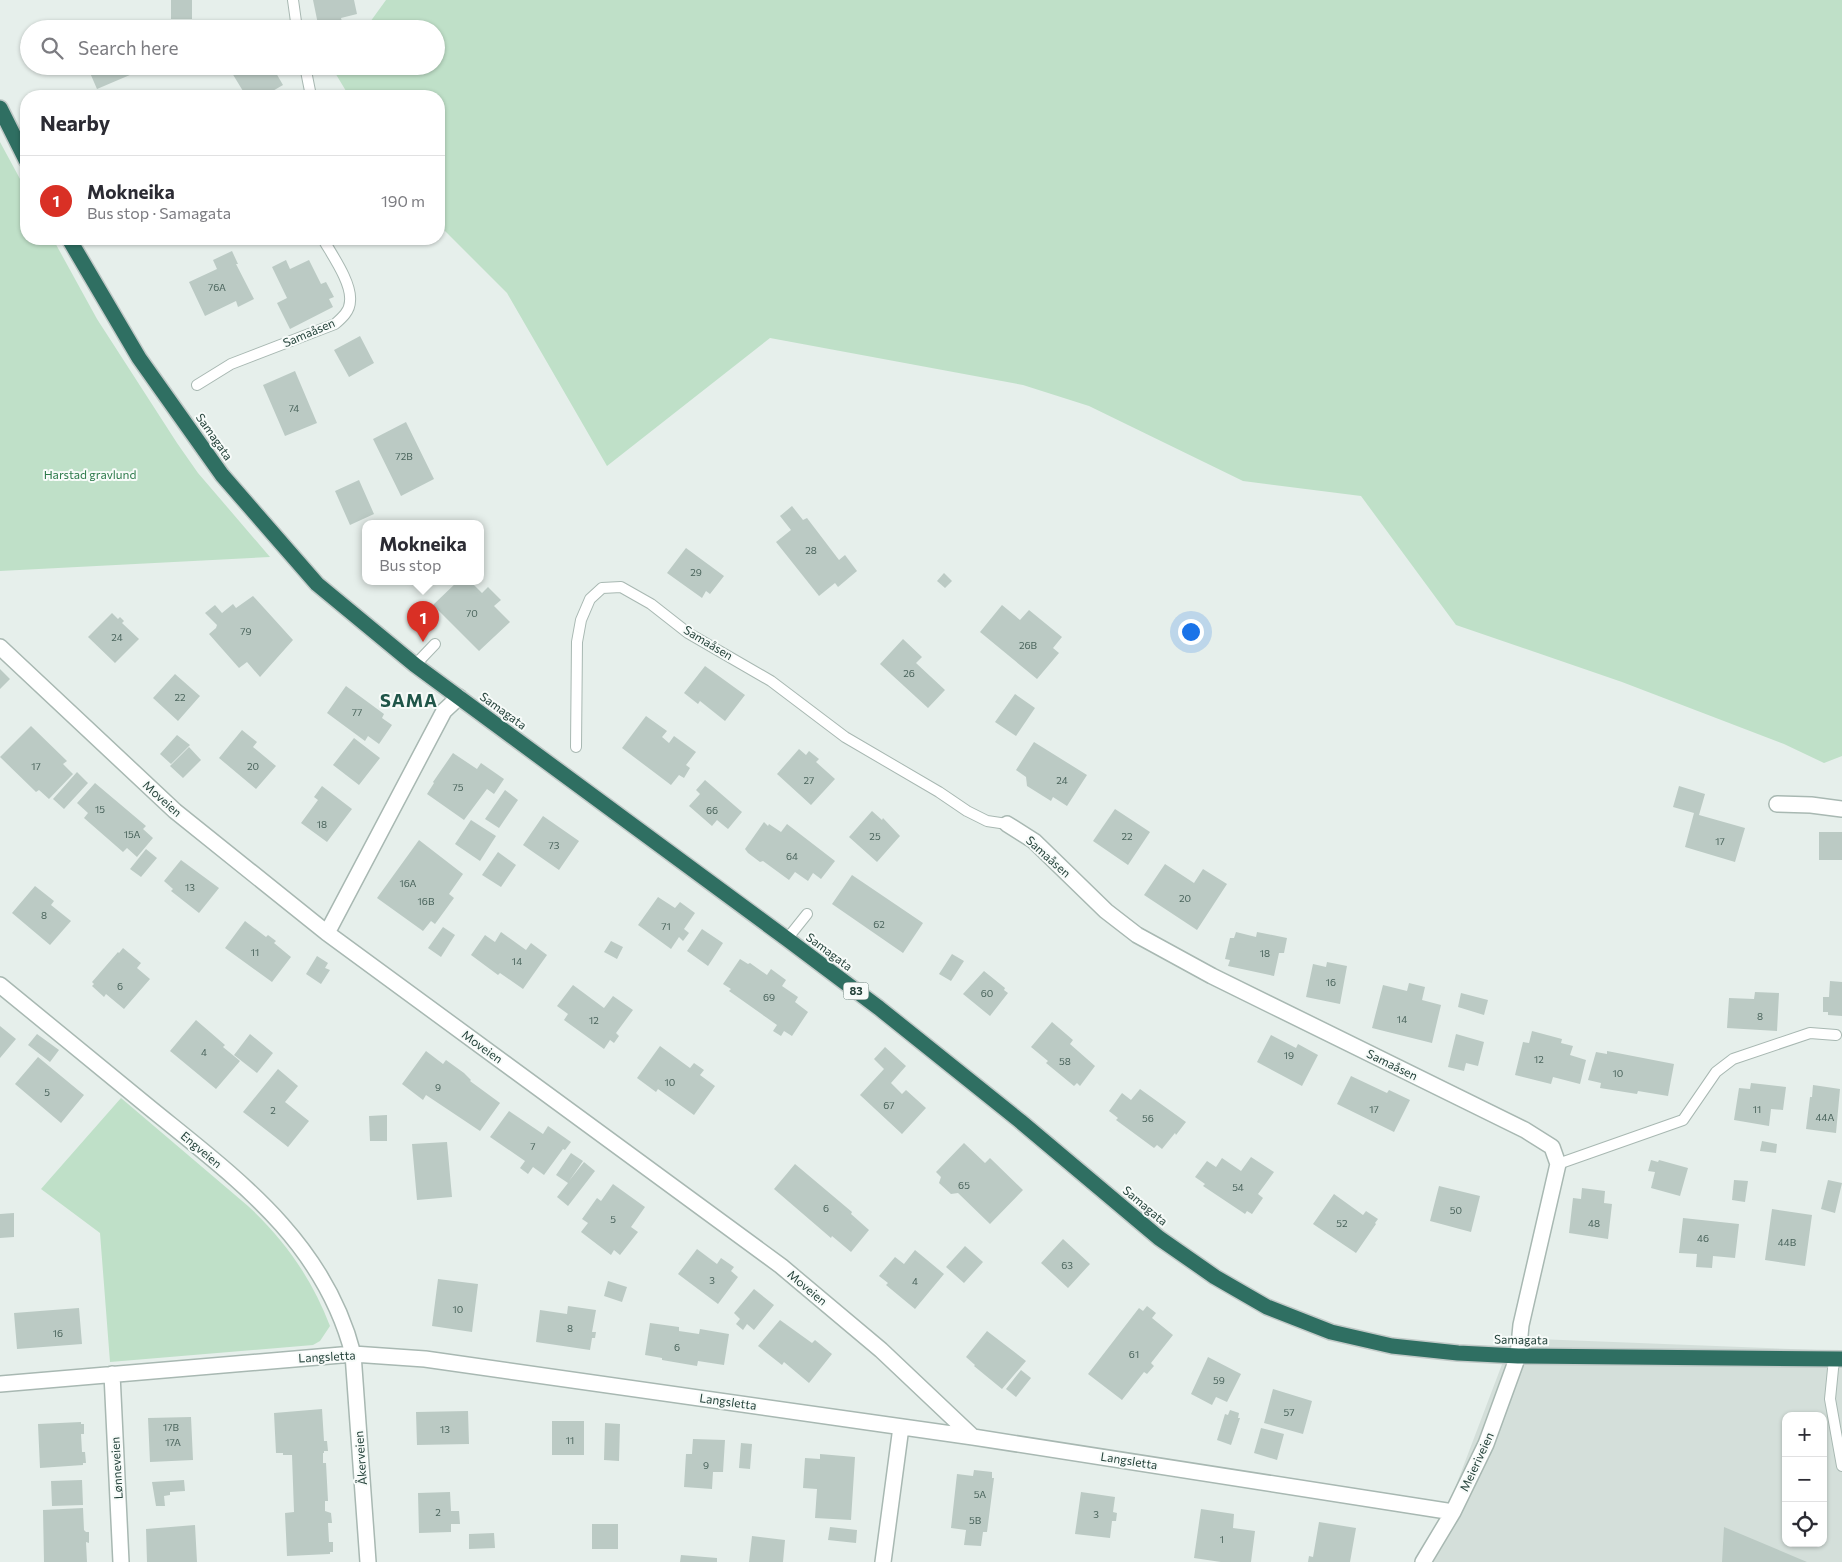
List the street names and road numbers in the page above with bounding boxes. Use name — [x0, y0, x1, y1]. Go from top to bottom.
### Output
street label: Samaåsen — [281, 315, 337, 349]
street label: Samagata — [194, 410, 236, 463]
street label: Samaåsen — [681, 622, 736, 662]
street label: Samagata — [478, 689, 530, 732]
street label: Moveien — [141, 777, 185, 819]
street label: Samaåsen — [1024, 833, 1074, 880]
street label: Samagata — [804, 929, 855, 973]
road number: 83 — [844, 982, 868, 999]
street label: Moveien — [459, 1027, 506, 1066]
street label: Samaåsen — [1365, 1046, 1420, 1082]
street label: Engveien — [178, 1128, 225, 1170]
street label: Samagata — [1120, 1183, 1171, 1228]
street label: Moveien — [785, 1267, 830, 1308]
street label: Samagata — [1494, 1332, 1548, 1346]
street label: Langsletta — [298, 1348, 356, 1364]
street label: Langsletta — [699, 1390, 758, 1412]
street label: Meieriveien — [1456, 1430, 1496, 1493]
street label: Åkerveien — [351, 1431, 369, 1486]
street label: Lønneveien — [107, 1436, 125, 1500]
street label: Langsletta — [1100, 1449, 1159, 1471]

